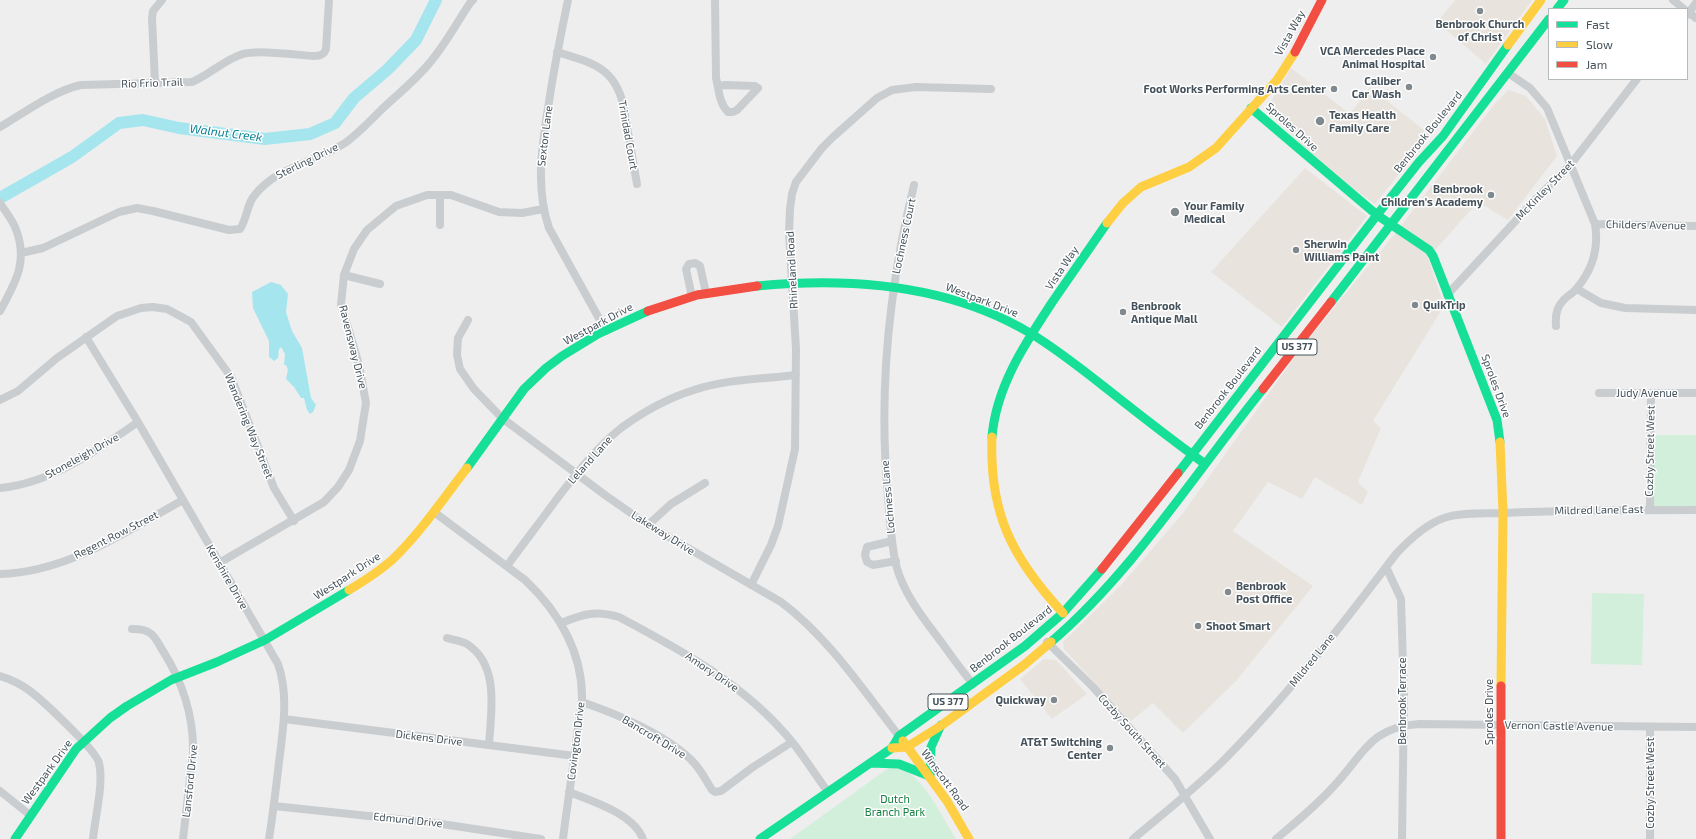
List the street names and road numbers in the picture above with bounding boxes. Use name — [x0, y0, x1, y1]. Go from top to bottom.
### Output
street label: Vista Way — [1272, 8, 1308, 58]
street label: Rio Frio Trail — [121, 75, 183, 91]
street label: Benbrook Boulevard — [1391, 89, 1465, 175]
street label: Trinidad Court — [615, 99, 641, 171]
street label: Sproles Drive — [1263, 100, 1321, 154]
street label: Sexton Lane — [535, 105, 555, 167]
street label: Sterling Drive — [274, 140, 340, 182]
street label: McKinley Street — [1513, 157, 1577, 223]
street label: Lochness Court — [890, 197, 918, 275]
street label: Childers Avenue — [1606, 218, 1686, 232]
street label: Rhineland Road — [783, 231, 801, 309]
street label: Vista Way — [1043, 244, 1081, 292]
street label: Westpark Drive — [944, 280, 1020, 320]
street label: Westpark Drive — [561, 300, 635, 348]
street label: Ravensway Drive — [336, 304, 370, 390]
road number: US 377 — [1277, 339, 1317, 355]
street label: Benbrook Boulevard — [1192, 344, 1264, 432]
street label: Sproles Drive — [1478, 353, 1514, 419]
street label: Wandering Way Street — [222, 371, 276, 481]
street label: Judy Avenue — [1616, 386, 1678, 400]
street label: Cozby Street West — [1643, 405, 1657, 497]
street label: Stoneleigh Drive — [43, 430, 121, 482]
street label: Leland Lane — [565, 433, 615, 487]
street label: Lochness Lane — [878, 460, 898, 534]
street label: Mildred Lane East — [1554, 503, 1644, 517]
street label: Regent Row Street — [72, 508, 160, 562]
street label: Lakeway Drive — [629, 508, 697, 558]
street label: Kenshire Drive — [203, 542, 251, 612]
street label: Westpark Drive — [311, 550, 383, 602]
street label: Benbrook Boulevard — [967, 603, 1055, 675]
street label: Mildred Lane — [1286, 631, 1338, 689]
street label: Amory Drive — [683, 649, 741, 695]
street label: Benbrook Terrace — [1395, 657, 1409, 745]
street label: Sproles Drive — [1482, 679, 1496, 745]
street label: Cozby South Street — [1095, 691, 1169, 771]
road number: US 377 — [928, 694, 968, 710]
street label: Covington Drive — [565, 701, 587, 781]
street label: Bancroft Drive — [620, 713, 688, 761]
street label: Vernon Castle Avenue — [1505, 718, 1613, 734]
street label: Dickens Drive — [395, 727, 463, 749]
street label: Westpark Drive — [19, 737, 75, 807]
street label: Cozby Street West — [1643, 737, 1657, 829]
street label: Lansford Drive — [180, 744, 200, 818]
street label: Winscott Road — [918, 747, 972, 813]
street label: Edmund Drive — [373, 810, 443, 830]

